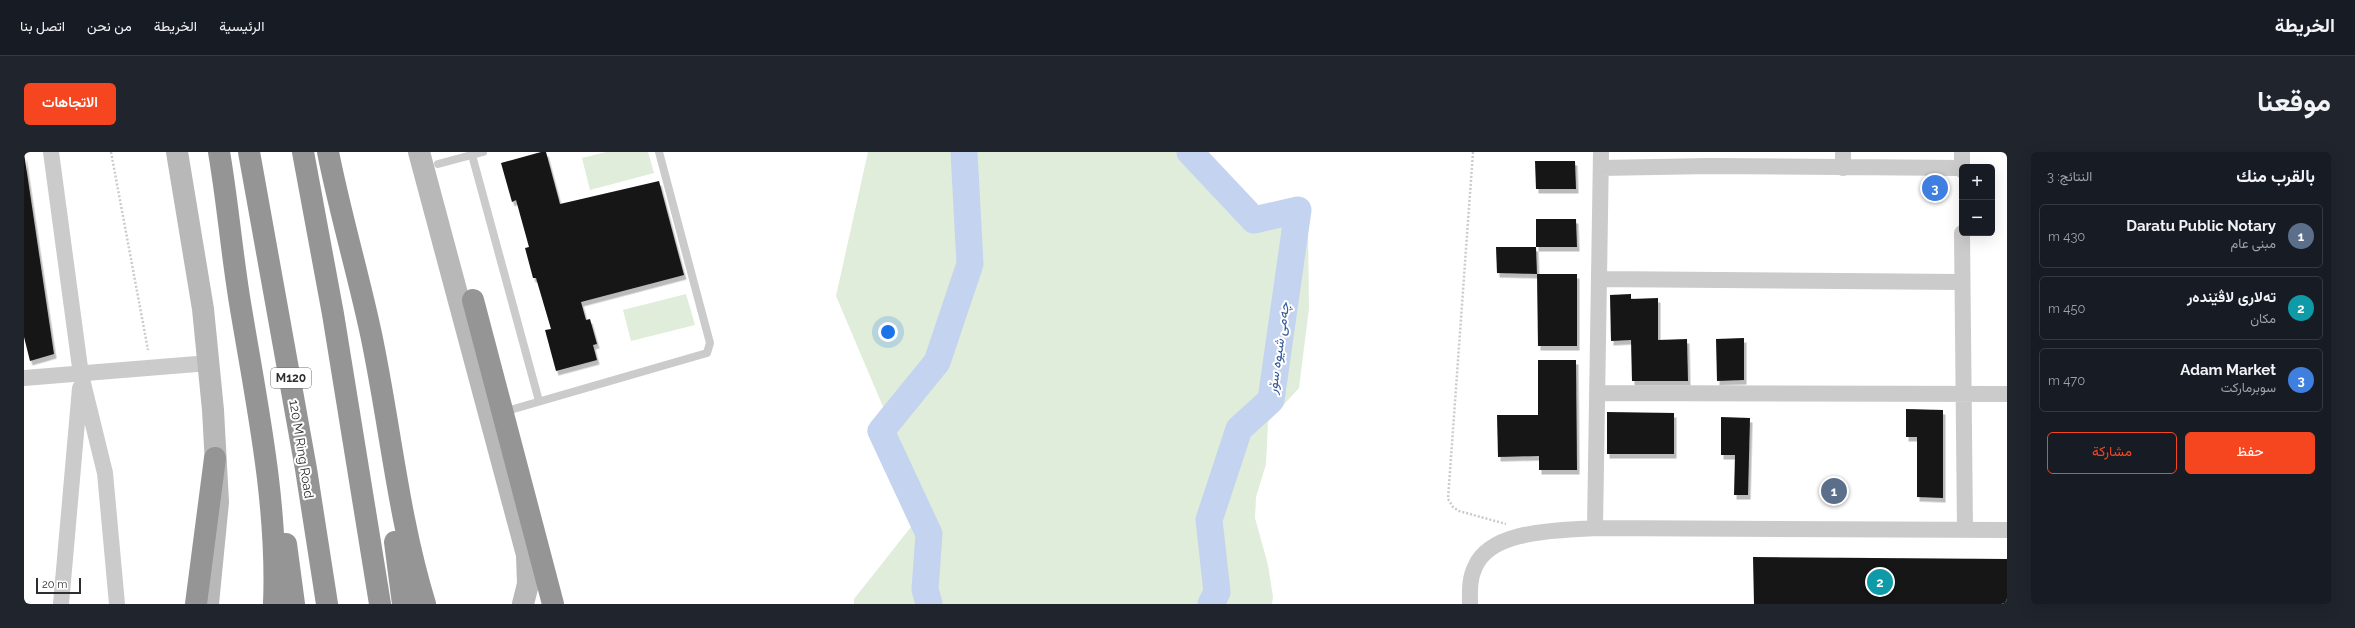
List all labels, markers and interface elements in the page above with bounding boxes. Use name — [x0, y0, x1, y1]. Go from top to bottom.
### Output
text: الخريطة — [2275, 14, 2335, 36]
text: اتصل بنا — [20, 18, 65, 34]
text: من نحن — [87, 18, 132, 34]
text: الخريطة — [154, 18, 197, 34]
text: الرئيسية — [219, 18, 264, 34]
button: الاتجاهات — [24, 83, 116, 125]
text: موقعنا — [2257, 85, 2331, 118]
map controls — [1959, 164, 1995, 236]
button: + — [1959, 164, 1995, 200]
text: بالقرب منك — [2236, 166, 2315, 186]
text: النتائج: 3 — [2047, 169, 2092, 184]
pin: 3 — [1922, 173, 1948, 203]
button: − — [1959, 200, 1995, 236]
text: Daratu Public Notary — [2126, 217, 2276, 235]
text: 430 m — [2048, 229, 2085, 244]
text: 1 — [2298, 229, 2304, 244]
text: مبنى عام — [2231, 236, 2276, 251]
text: تەلاری لاڤێندەر — [2187, 288, 2276, 306]
water label: چەمی شیوە سۆر — [1264, 301, 1294, 396]
text: 450 m — [2048, 301, 2085, 316]
text: 2 — [2297, 301, 2305, 316]
text: مكان — [2250, 311, 2276, 326]
your location — [878, 322, 898, 342]
text: Adam Market — [2180, 361, 2276, 379]
road number: M120 — [271, 368, 311, 388]
text: 470 m — [2048, 373, 2085, 388]
text: 3 — [2297, 373, 2305, 388]
text: سوبرماركت — [2221, 380, 2276, 395]
street label: 120 M Ring Road — [286, 399, 317, 499]
button: مشاركة — [2047, 432, 2177, 474]
button: حفظ — [2185, 432, 2315, 474]
pin: 1 — [1821, 476, 1847, 506]
pin: 2 — [1867, 567, 1893, 597]
scale bar — [36, 576, 81, 595]
text: 20 m — [42, 578, 67, 591]

